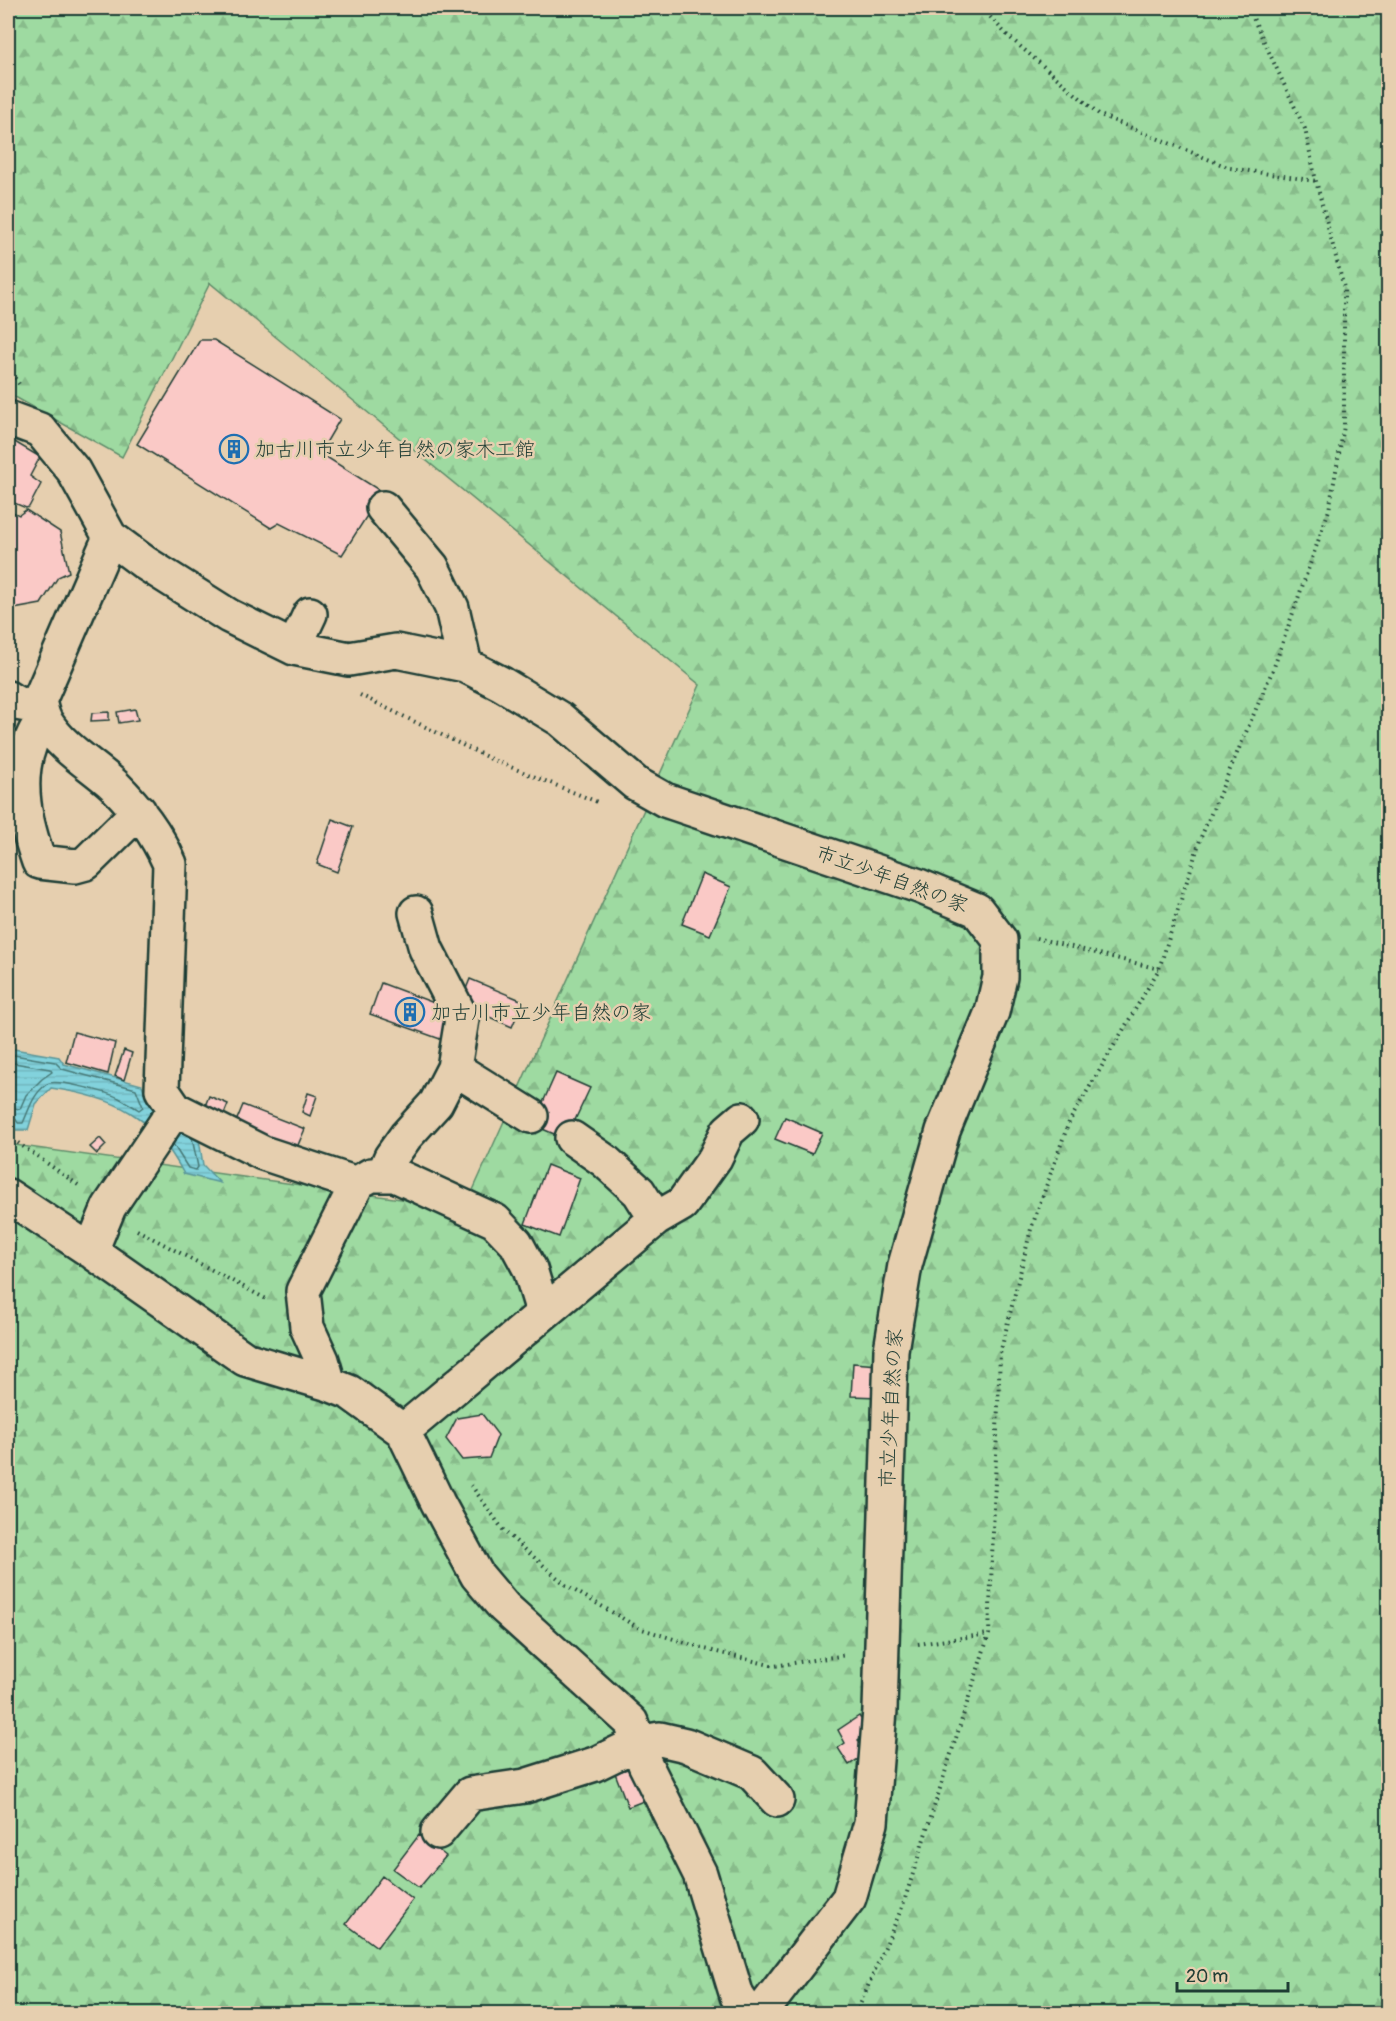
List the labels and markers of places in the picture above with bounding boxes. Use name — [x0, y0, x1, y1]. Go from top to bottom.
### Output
building icon: 加古川市立少年自然の家木工館 — [218, 433, 250, 465]
place label: 加古川市立少年自然の家木工館 — [255, 437, 535, 462]
building icon: 加古川市立少年自然の家 — [394, 996, 426, 1028]
place label: 加古川市立少年自然の家 — [431, 1000, 651, 1025]

